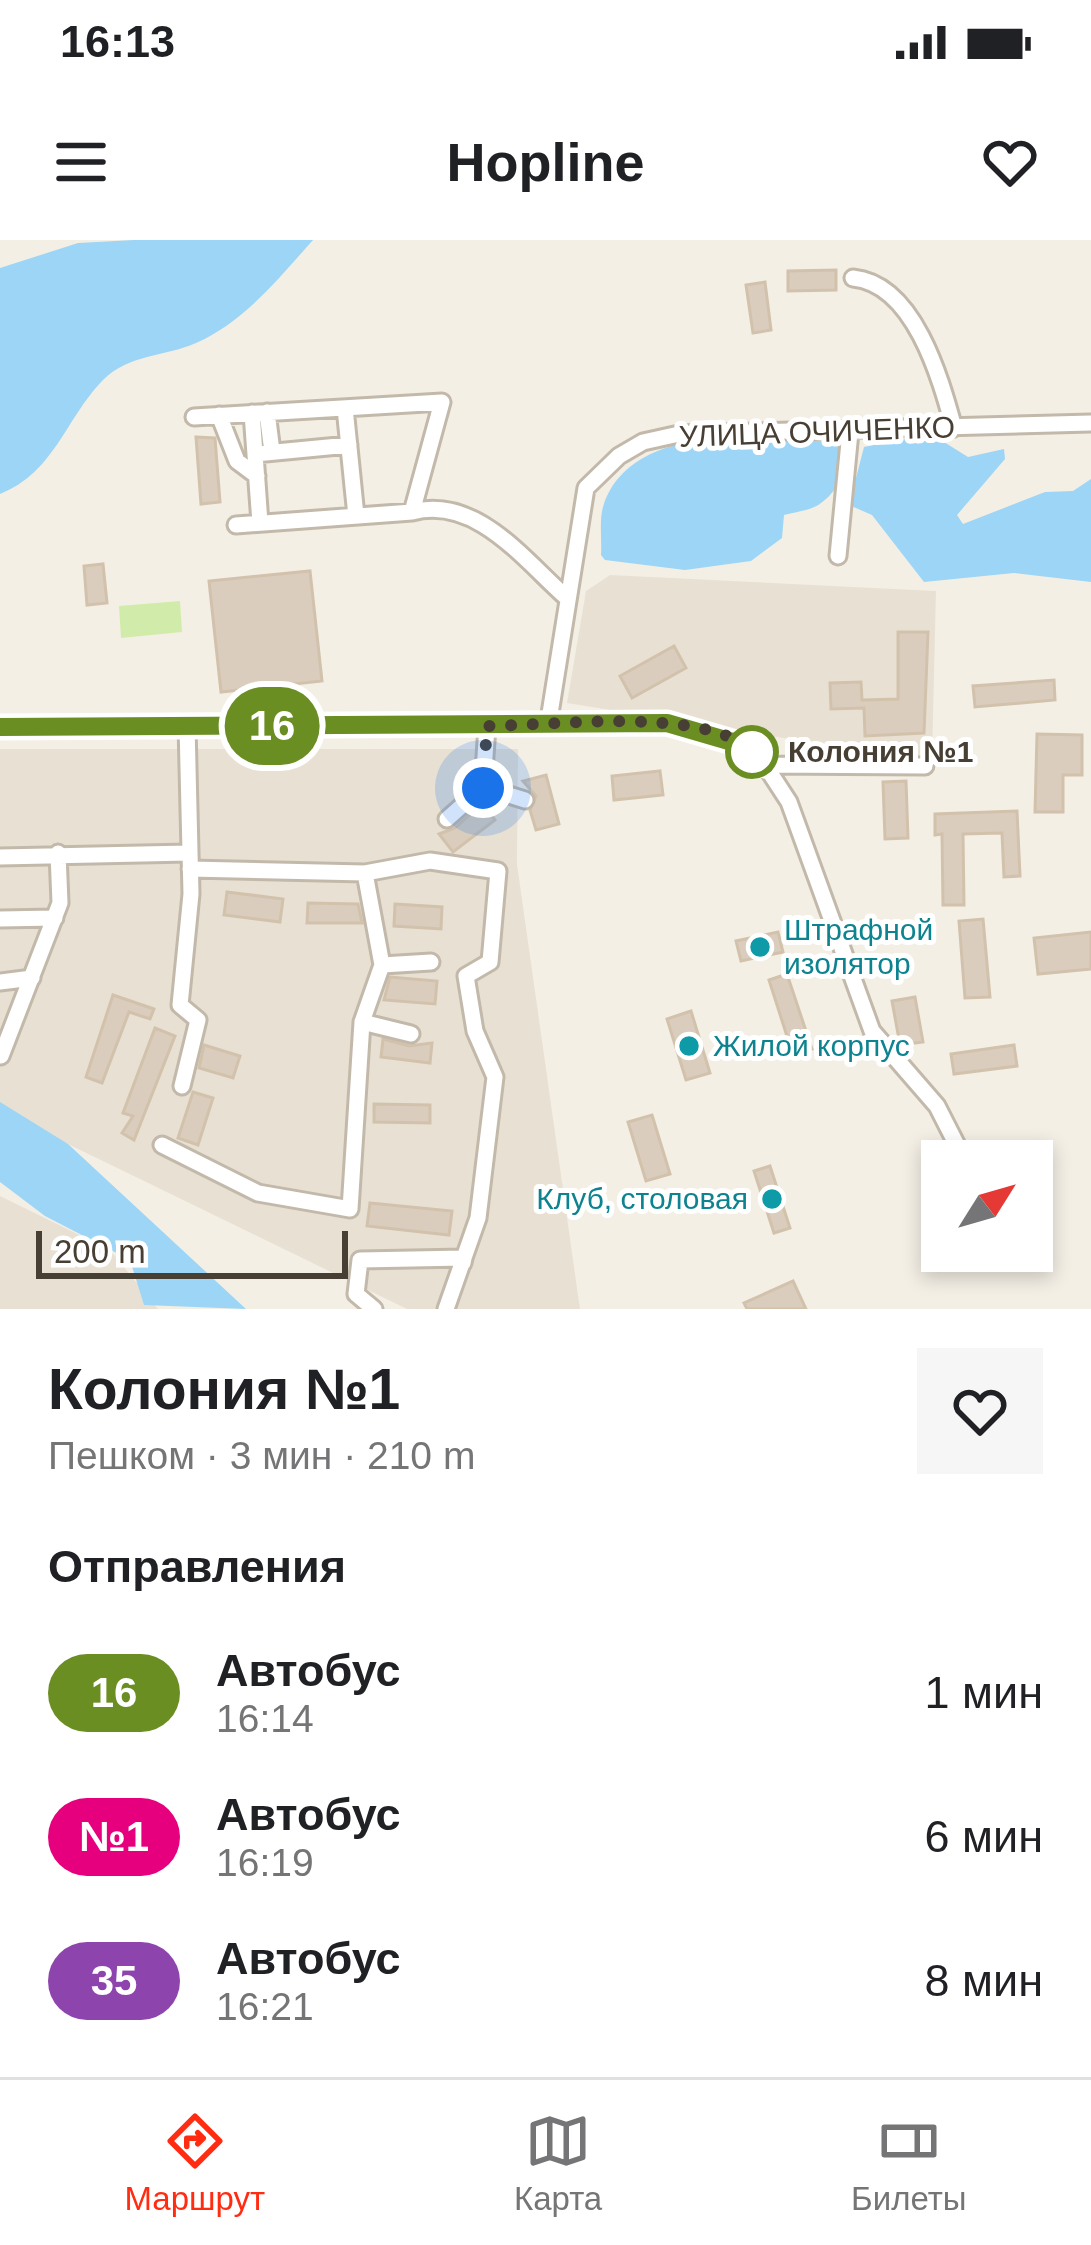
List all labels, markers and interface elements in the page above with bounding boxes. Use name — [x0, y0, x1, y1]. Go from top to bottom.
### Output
text: 16:13 — [60, 16, 175, 67]
icon: menu — [48, 129, 114, 195]
icon: heart — [977, 129, 1043, 195]
text: Hopline — [447, 132, 645, 192]
street label: УЛИЦА ОЧИЧЕНКО — [678, 410, 956, 453]
line badge: 16 — [218, 687, 326, 765]
text: 16 — [249, 702, 295, 749]
marker: Колония №1 — [727, 727, 777, 777]
place label: Колония №1 — [788, 735, 973, 768]
your location — [453, 758, 513, 818]
place label: Штрафной изолятор — [784, 913, 933, 980]
marker: Штрафной изолятор — [747, 934, 773, 960]
place label: Жилой корпус — [713, 1029, 910, 1062]
marker: Жилой корпус — [676, 1033, 702, 1059]
north arrow — [921, 1140, 1053, 1272]
map controls — [921, 1140, 1053, 1272]
place label: Клуб, столовая — [536, 1182, 748, 1215]
marker: Клуб, столовая — [759, 1186, 785, 1212]
scale bar — [36, 1225, 348, 1278]
text: 200 m — [54, 1233, 146, 1270]
button: heart — [917, 1348, 1043, 1474]
text: Колония №1 — [48, 1357, 400, 1421]
text: Пешком · 3 мин · 210 m — [48, 1434, 475, 1477]
text: Отправления — [48, 1541, 346, 1592]
text: Автобус — [216, 1645, 401, 1696]
text: 1 мин — [925, 1667, 1043, 1718]
text: 16 — [91, 1669, 137, 1716]
text: 16:14 — [216, 1697, 314, 1740]
text: Автобус — [216, 1789, 401, 1840]
text: 6 мин — [925, 1811, 1043, 1862]
text: №1 — [79, 1813, 149, 1860]
text: 16:19 — [216, 1841, 314, 1884]
text: Автобус — [216, 1933, 401, 1984]
text: 8 мин — [925, 1955, 1043, 2006]
text: 35 — [91, 1957, 137, 2004]
text: 16:21 — [216, 1985, 314, 2028]
tab: Маршрут — [124, 2108, 265, 2218]
tab: Карта — [514, 2108, 602, 2218]
tab: Билеты — [851, 2108, 967, 2218]

